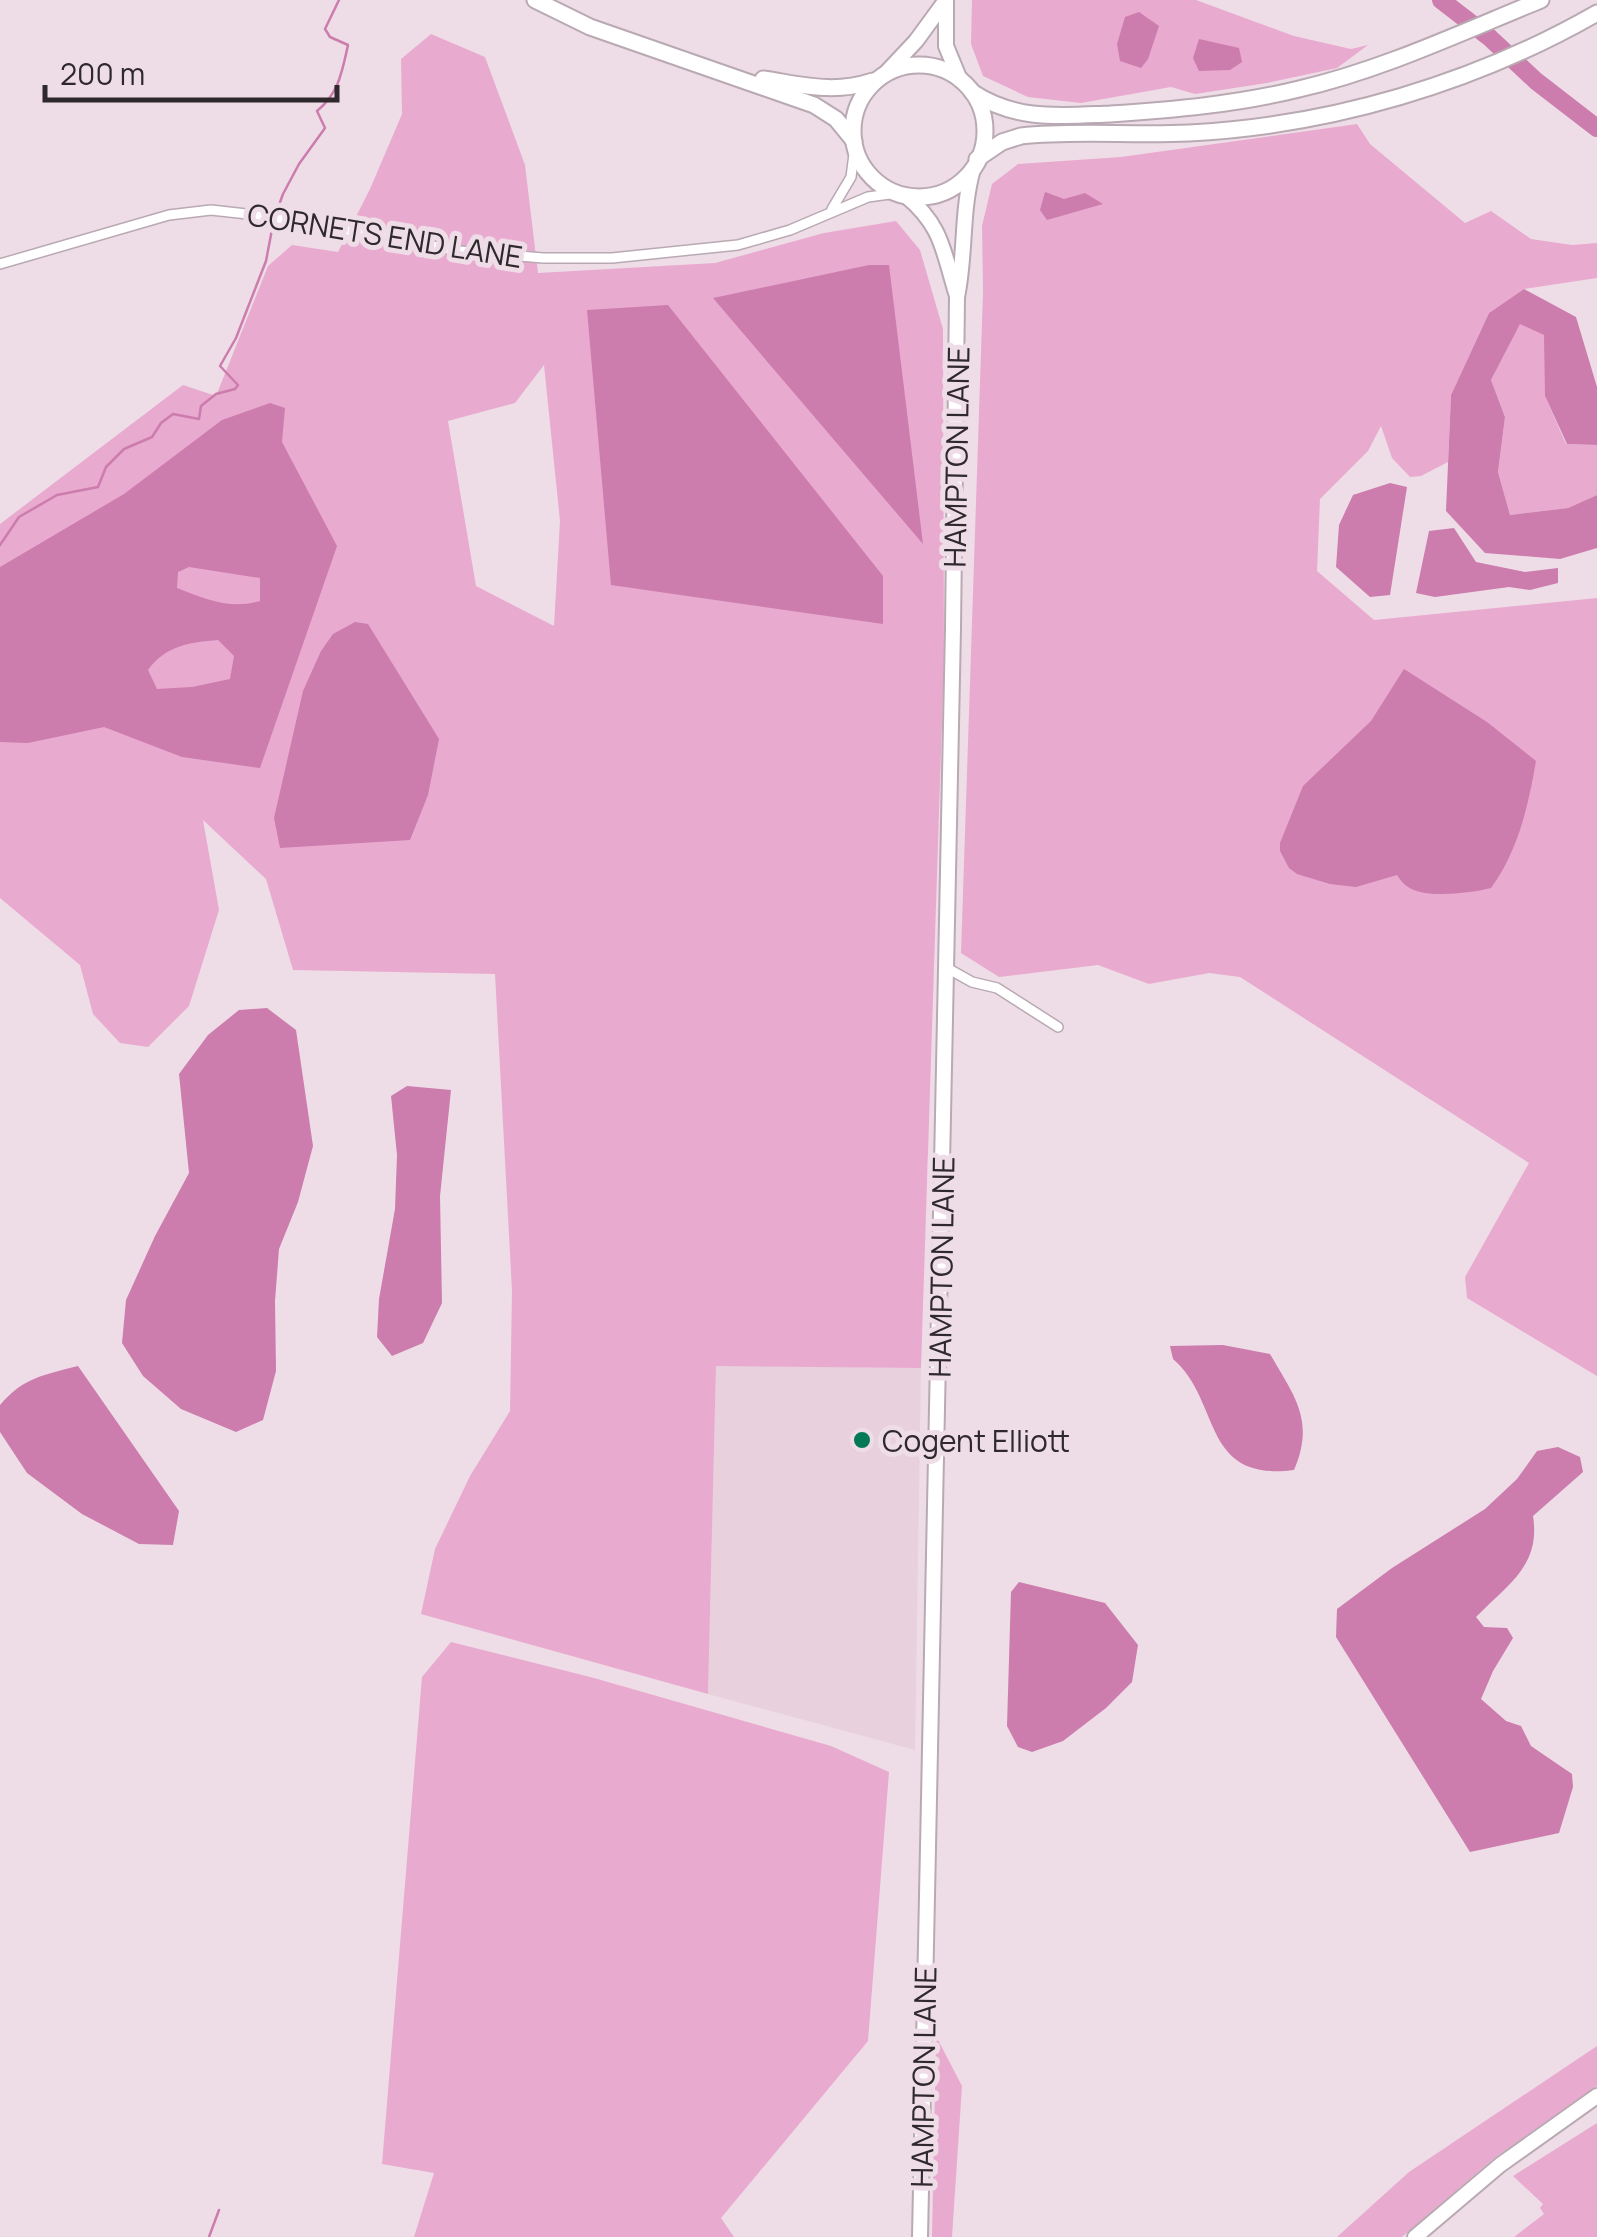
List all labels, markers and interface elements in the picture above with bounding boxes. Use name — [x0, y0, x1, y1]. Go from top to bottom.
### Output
scale bar — [45, 40, 338, 102]
text: 200 m — [60, 53, 145, 94]
street label: CORNETS END LANE — [245, 193, 525, 277]
street label: HAMPTON LANE — [934, 346, 978, 568]
street label: HAMPTON LANE — [919, 1156, 963, 1378]
place label: Cogent Elliott — [882, 1420, 1070, 1461]
marker: Cogent Elliott — [851, 1429, 873, 1451]
street label: HAMPTON LANE — [901, 1966, 945, 2188]

